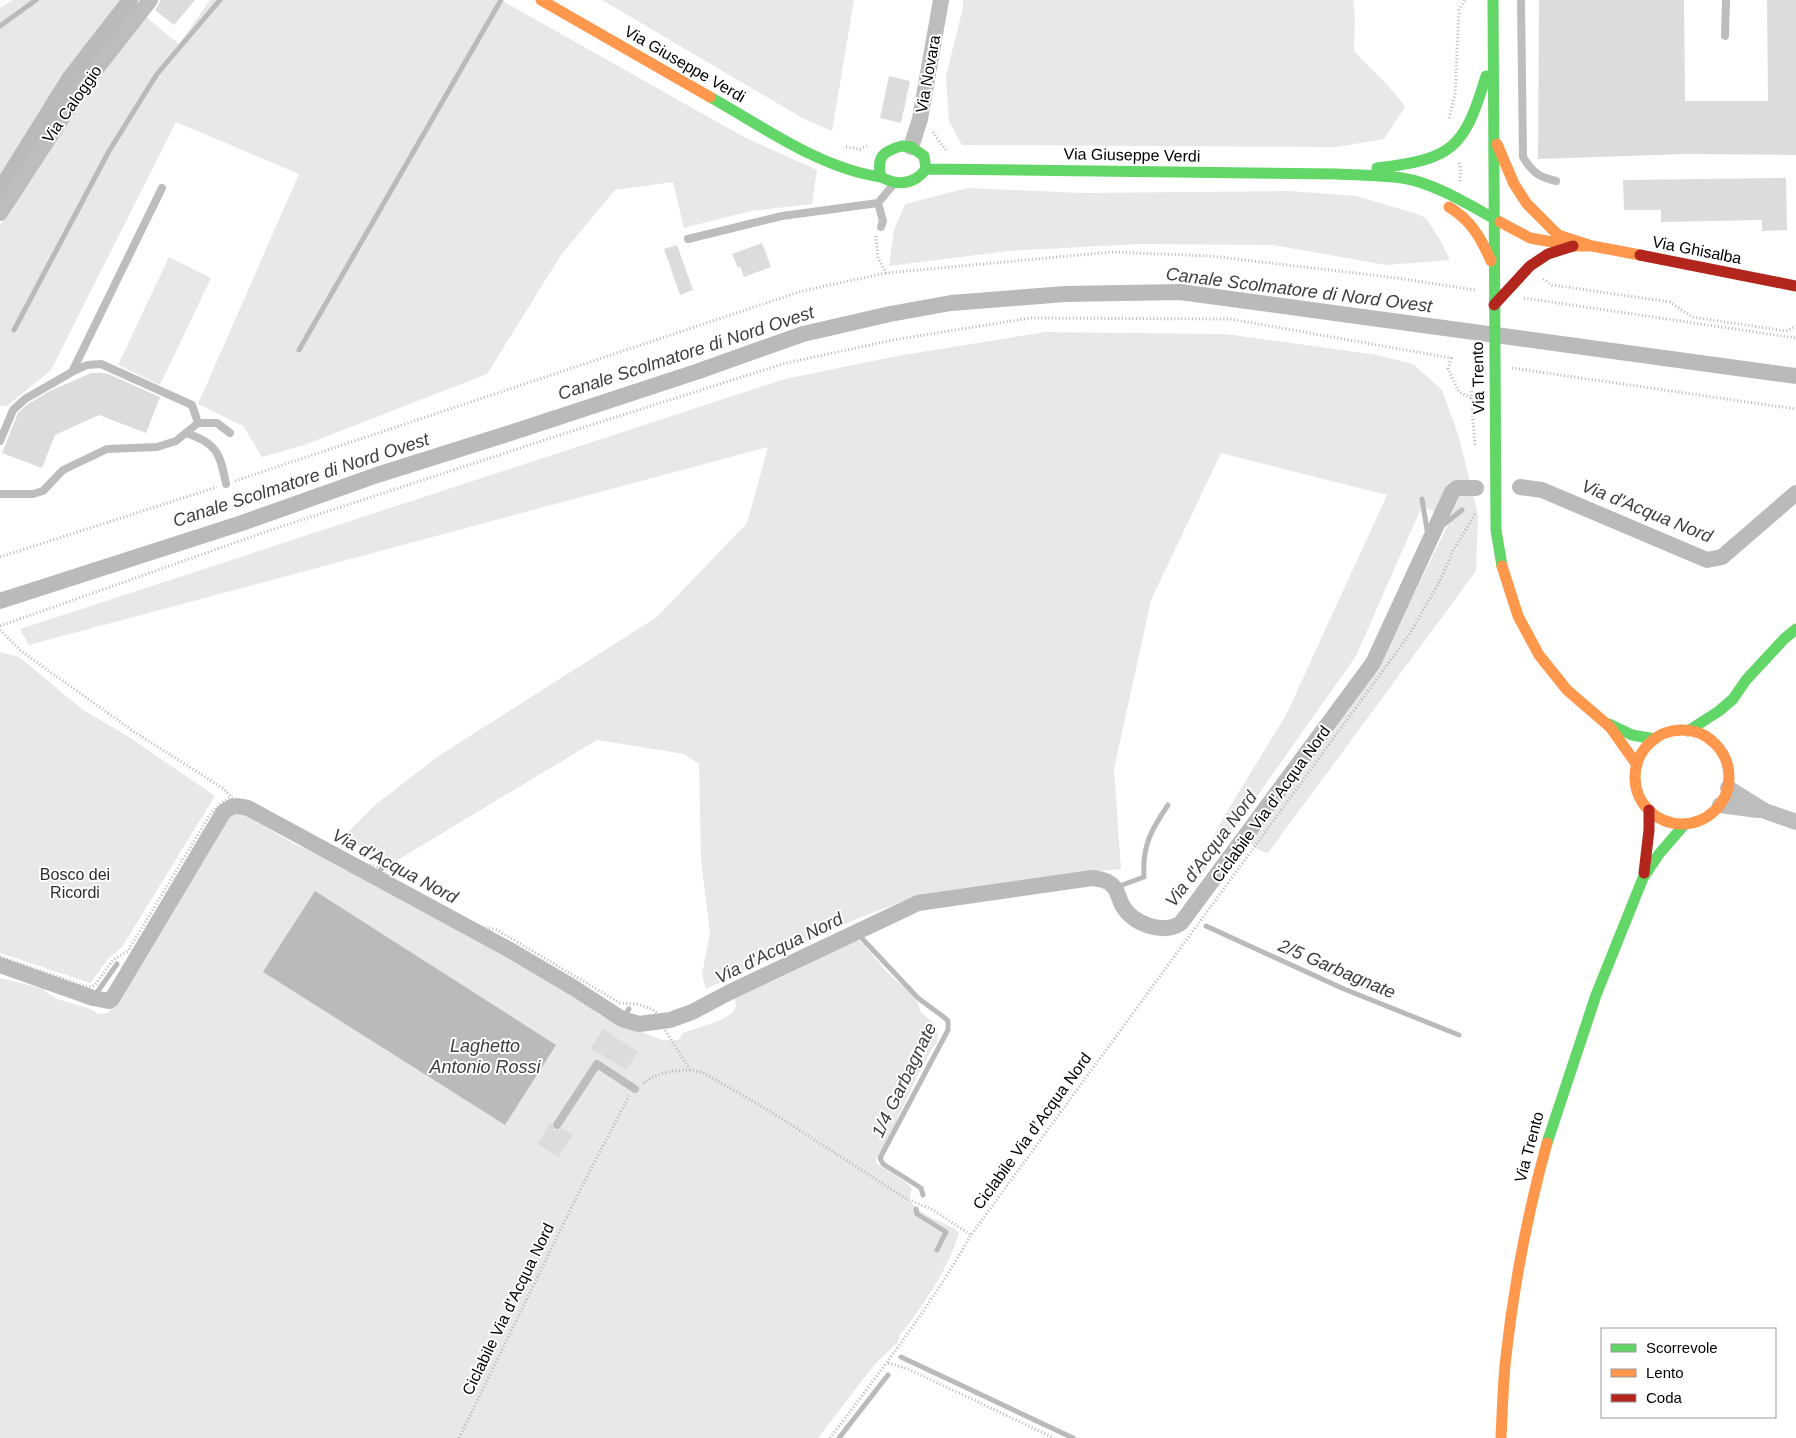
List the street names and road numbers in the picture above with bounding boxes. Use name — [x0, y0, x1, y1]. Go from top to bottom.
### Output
street label: Via Giuseppe Verdi — [622, 22, 748, 106]
street label: Via Novara — [913, 34, 943, 114]
street label: Via Caloggio — [39, 62, 105, 146]
street label: Via Giuseppe Verdi — [1064, 145, 1200, 165]
street label: Via Ghisalba — [1651, 233, 1743, 267]
street label: Via Trento — [1469, 341, 1487, 414]
street label: Ciclabile Via d’Acqua Nord — [1209, 722, 1333, 886]
street label: Ciclabile Via d’Acqua Nord — [970, 1049, 1094, 1213]
street label: Via Trento — [1511, 1110, 1547, 1184]
street label: Ciclabile Via d’Acqua Nord — [459, 1220, 557, 1398]

